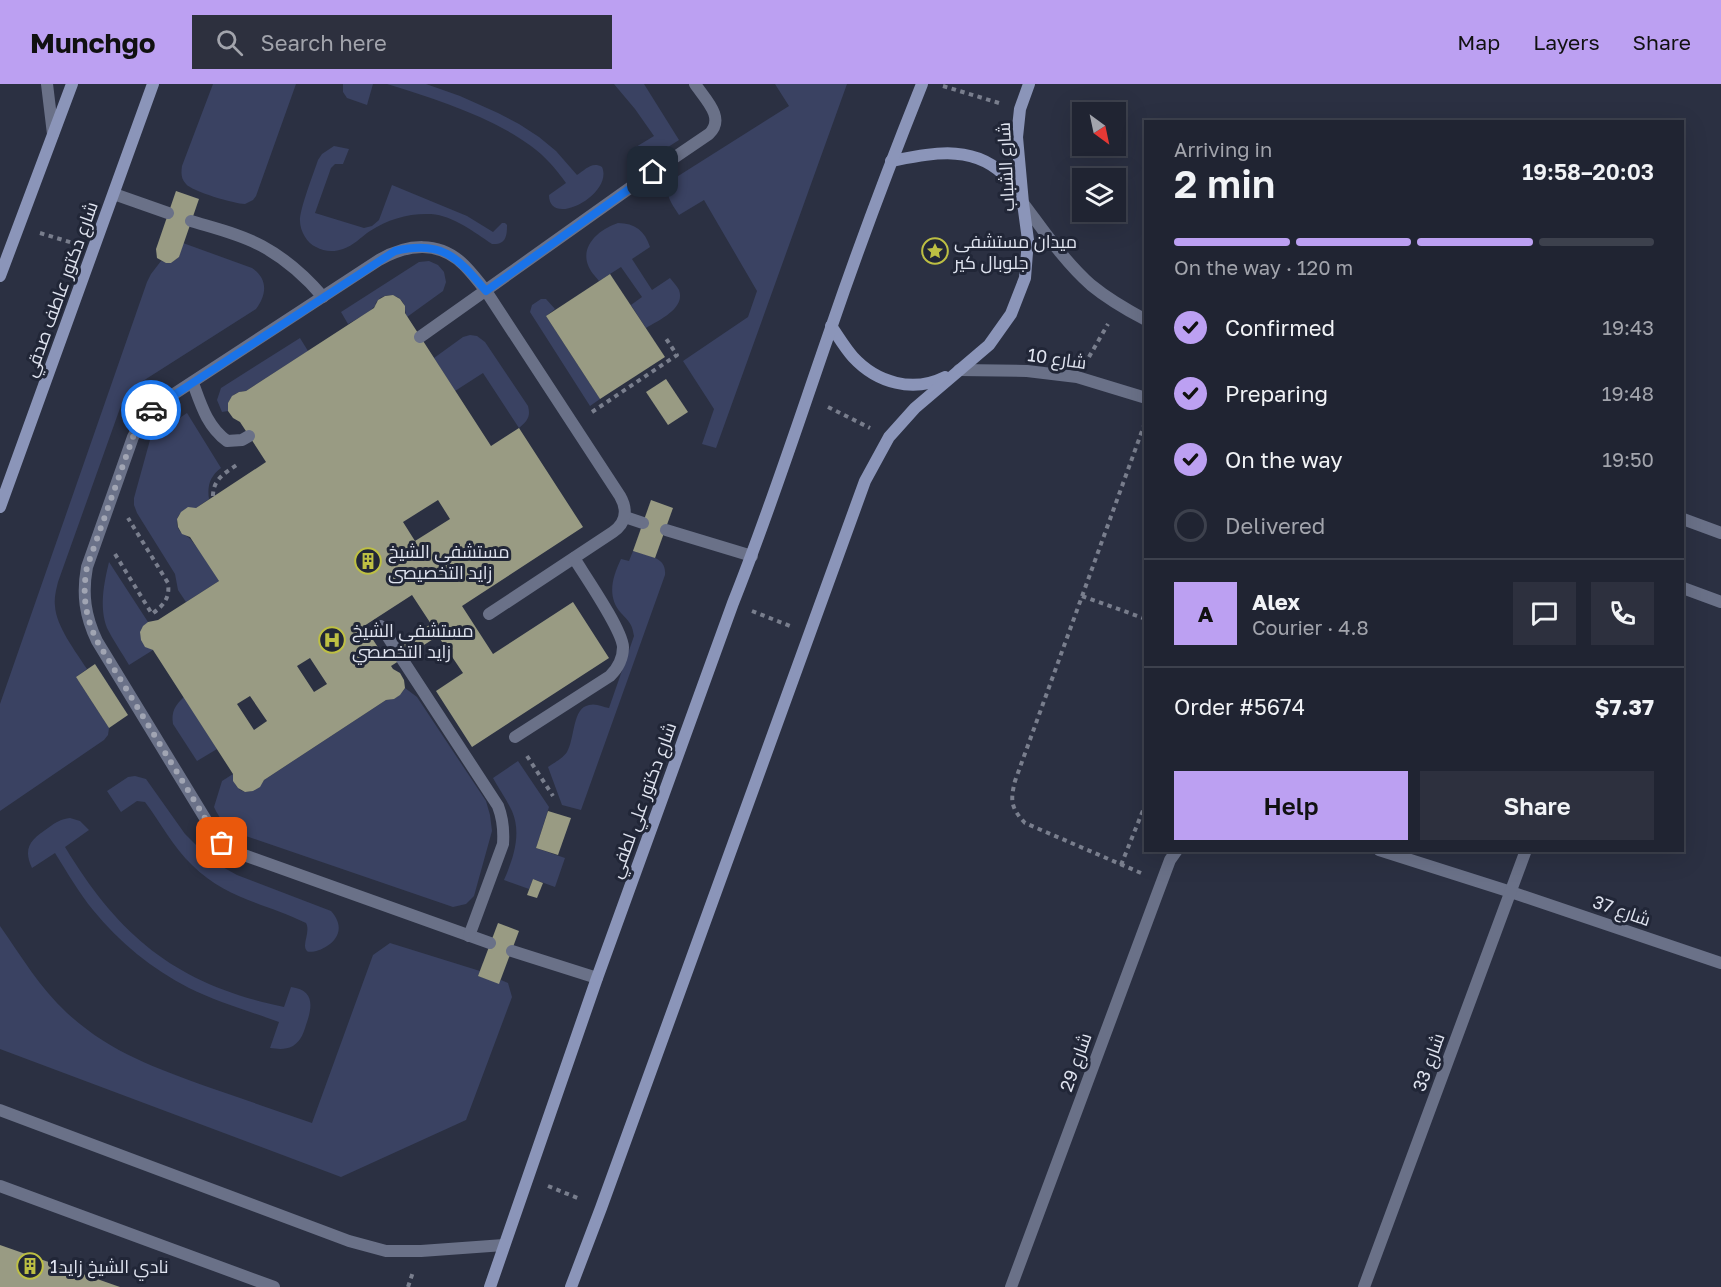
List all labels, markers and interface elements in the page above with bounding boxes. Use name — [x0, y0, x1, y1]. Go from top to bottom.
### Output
search box — [192, 15, 612, 69]
text: Munchgo — [30, 26, 156, 59]
icon: search — [213, 26, 246, 59]
text: Search here — [261, 29, 387, 56]
text: Map — [1457, 29, 1500, 55]
text: Layers — [1533, 29, 1600, 55]
text: Share — [1633, 29, 1691, 55]
north arrow — [1072, 102, 1126, 156]
map controls — [1072, 102, 1126, 222]
street label: شارع الشباب — [992, 122, 1020, 212]
text: Arriving in — [1174, 137, 1272, 161]
pin — [627, 146, 678, 197]
icon: home — [636, 155, 669, 188]
text: 19:58–20:03 — [1522, 158, 1654, 185]
text: 2 min — [1174, 160, 1275, 207]
button: layers — [1072, 168, 1126, 222]
street label: شارع دكتور عاطف صدقي — [18, 198, 106, 381]
place label: ميدان مستشفى جلوبال كير — [953, 230, 1077, 274]
place icon: ميدان مستشفى جلوبال كير — [920, 236, 950, 266]
text: On the way · 120 m — [1174, 255, 1353, 279]
icon: check — [1174, 311, 1207, 344]
text: Confirmed — [1225, 314, 1335, 341]
text: 19:43 — [1602, 315, 1654, 339]
street label: شارع 10 — [1026, 343, 1088, 375]
icon: check — [1174, 377, 1207, 410]
courier — [121, 380, 181, 440]
text: Preparing — [1225, 380, 1328, 407]
text: 19:48 — [1602, 381, 1654, 405]
icon: car — [135, 394, 168, 427]
icon: check — [1174, 443, 1207, 476]
text: On the way — [1225, 446, 1343, 473]
text: 19:50 — [1602, 447, 1654, 471]
text: Delivered — [1225, 512, 1325, 539]
place label: مستشفى الشيخ زايد التخصيصى — [388, 540, 510, 584]
building icon: مستشفى الشيخ زايد التخصيصى — [353, 546, 383, 576]
button: chat — [1513, 582, 1576, 645]
button: phone — [1591, 582, 1654, 645]
text: Alex — [1252, 588, 1300, 615]
text: A — [1198, 600, 1213, 627]
text: Courier · 4.8 — [1252, 615, 1369, 639]
place label: مستشفى الشيخ زايد التخصصي — [352, 619, 474, 665]
hospital icon: مستشفى الشيخ زايد التخصصي — [317, 625, 347, 655]
text: Order #5674 — [1174, 693, 1305, 720]
text: $7.37 — [1595, 693, 1654, 720]
street label: شارع دكتور علي لطفي — [604, 719, 684, 882]
button: Help — [1174, 771, 1408, 840]
button: Share — [1420, 771, 1654, 840]
pin — [196, 817, 247, 868]
icon: bag — [205, 826, 238, 859]
street label: شارع 37 — [1590, 890, 1654, 932]
street label: شارع 29 — [1054, 1030, 1098, 1095]
street label: شارع 33 — [1407, 1030, 1451, 1095]
building icon: نادي الشيخ زايد1 — [15, 1251, 45, 1281]
place label: نادي الشيخ زايد1 — [50, 1255, 169, 1281]

